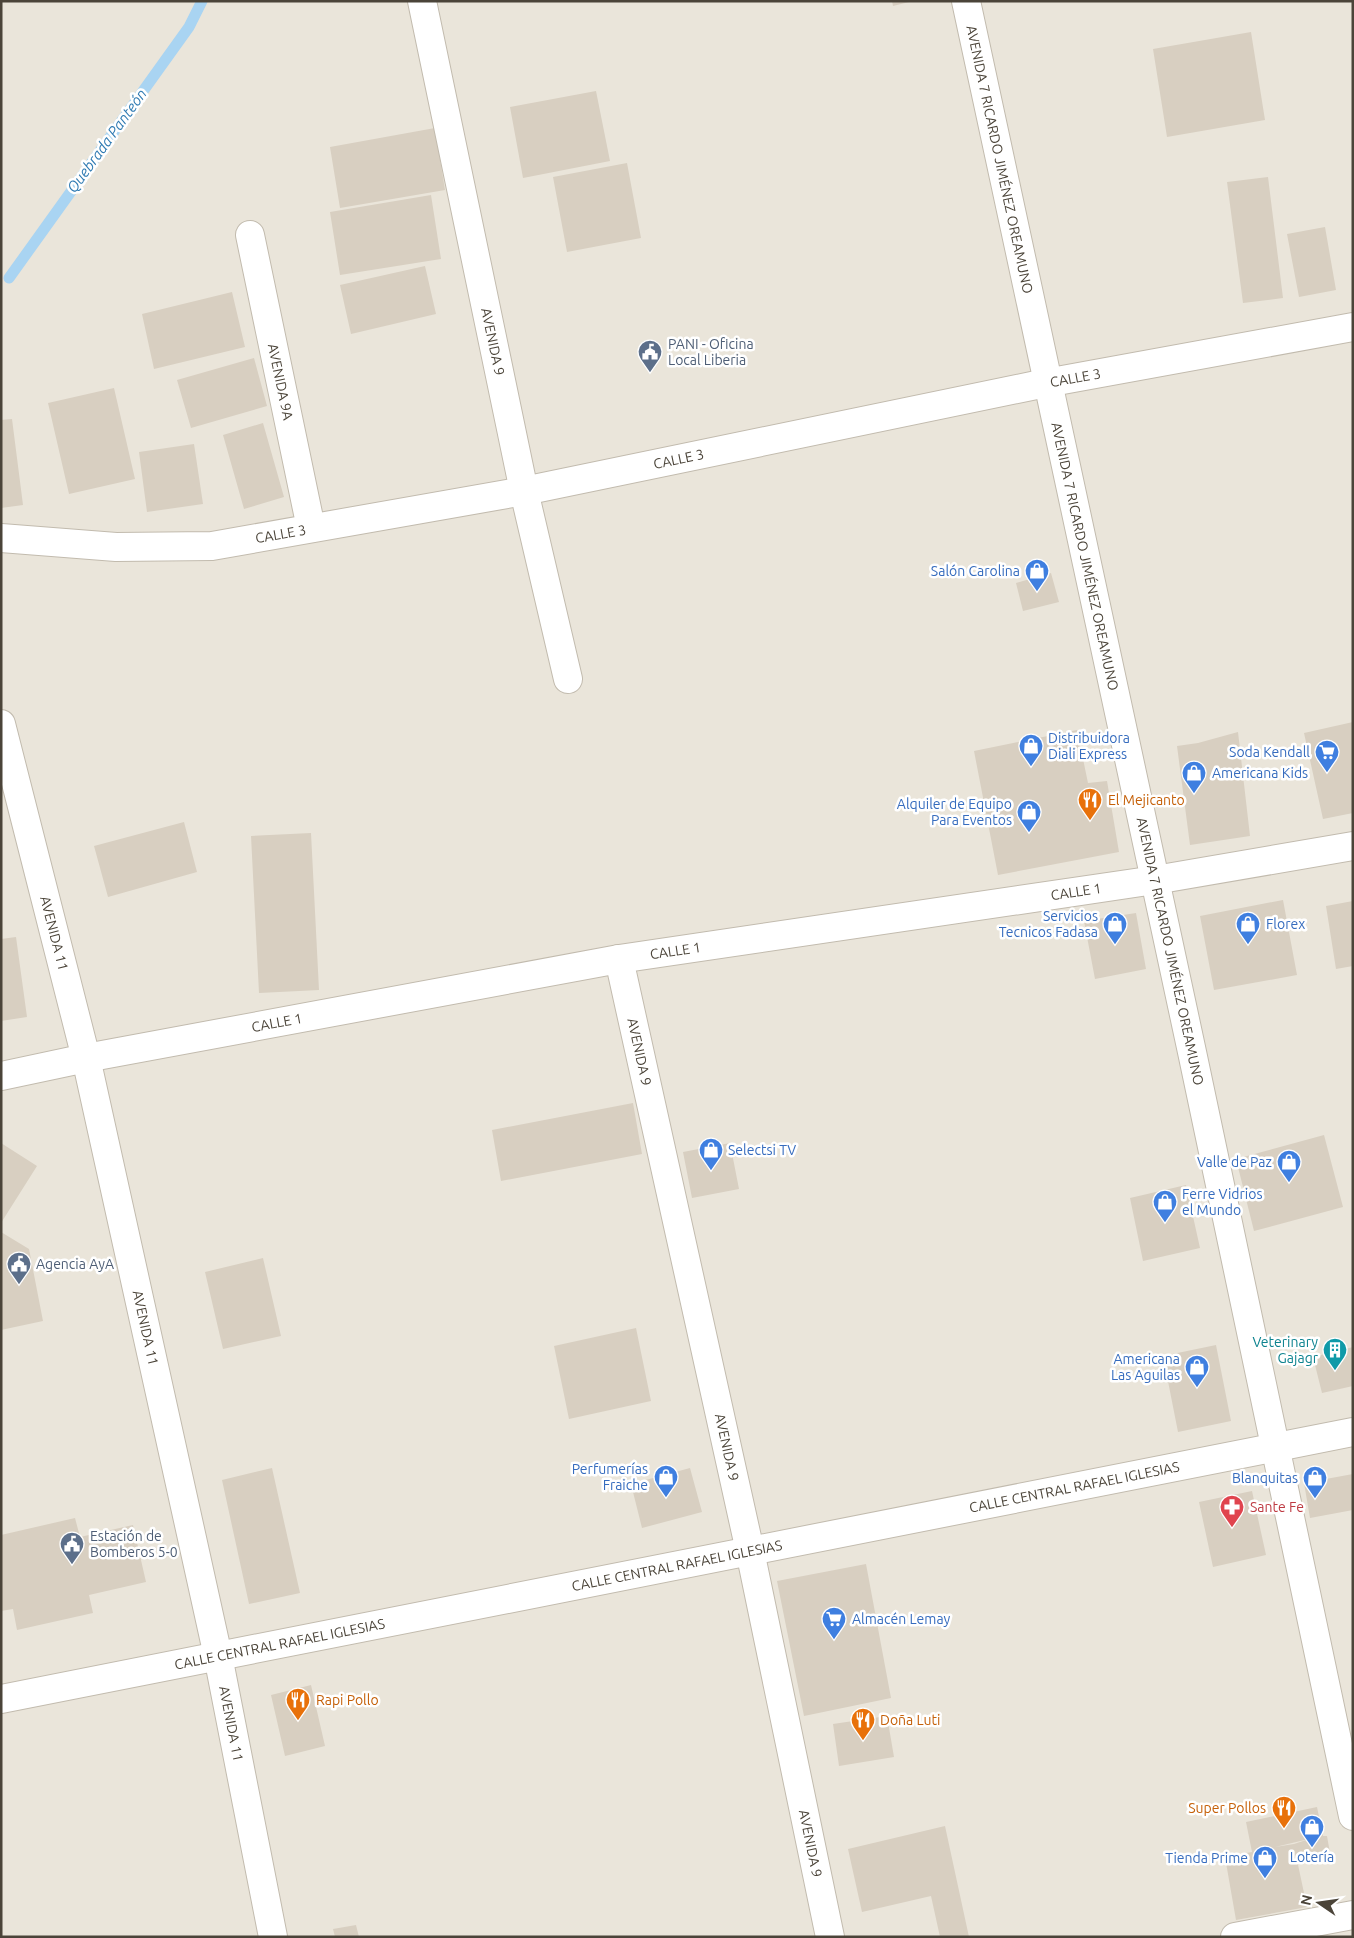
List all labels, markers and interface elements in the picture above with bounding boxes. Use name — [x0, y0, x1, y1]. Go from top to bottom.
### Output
street label: AVENIDA 7 RICARDO JIMÉNEZ OREAMUNO — [963, 24, 1036, 295]
water label: Quebrada Panteón — [63, 86, 151, 196]
street label: AVENIDA 9 — [478, 306, 508, 377]
place label: PANI - Oficina Local Liberia — [668, 336, 754, 368]
public building icon: PANI - Oficina Local Liberia — [637, 339, 663, 373]
street label: AVENIDA 9A — [265, 342, 296, 422]
street label: CALLE 3 — [1049, 365, 1102, 390]
street label: AVENIDA 7 RICARDO JIMÉNEZ OREAMUNO — [1048, 421, 1122, 692]
street label: CALLE 3 — [652, 446, 705, 472]
street label: CALLE 3 — [254, 522, 307, 546]
shop icon: Salón Carolina — [1024, 558, 1050, 592]
place label: Salón Carolina — [931, 563, 1020, 579]
place label: Distribuidora Diali Express — [1048, 730, 1130, 762]
shop icon: Distribuidora Diali Express — [1018, 733, 1044, 767]
supermarket icon: Soda Kendall — [1314, 739, 1340, 773]
place label: Soda Kendall — [1229, 744, 1310, 760]
shop icon: Americana Kids — [1181, 760, 1207, 794]
place label: Americana Kids — [1212, 765, 1308, 781]
restaurant icon: El Mejicanto — [1077, 787, 1103, 821]
place label: El Mejicanto — [1108, 792, 1185, 808]
place label: Alquiler de Equipo Para Eventos — [897, 796, 1012, 828]
shop icon: Alquiler de Equipo Para Eventos — [1016, 799, 1042, 833]
street label: AVENIDA 7 RICARDO JIMÉNEZ OREAMUNO — [1134, 816, 1207, 1087]
street label: CALLE 1 — [1050, 880, 1103, 903]
street label: AVENIDA 11 — [37, 894, 71, 972]
place label: Servicios Tecnicos Fadasa — [999, 908, 1098, 940]
shop icon: Servicios Tecnicos Fadasa — [1102, 911, 1128, 945]
shop icon: Florex — [1235, 911, 1261, 945]
place label: Florex — [1266, 916, 1305, 932]
street label: CALLE 1 — [649, 939, 702, 962]
street label: CALLE 1 — [250, 1010, 304, 1035]
street label: AVENIDA 9 — [624, 1016, 655, 1087]
shop icon: Selectsi TV — [698, 1137, 724, 1171]
place label: Selectsi TV — [728, 1142, 796, 1158]
shop icon: Valle de Paz — [1276, 1149, 1302, 1183]
place label: Valle de Paz — [1197, 1154, 1272, 1170]
place label: Ferre Vidrios el Mundo — [1182, 1186, 1263, 1218]
shop icon: Ferre Vidrios el Mundo — [1152, 1189, 1178, 1223]
public building icon: Agencia AyA — [6, 1251, 32, 1285]
place label: Agencia AyA — [36, 1256, 114, 1272]
street label: AVENIDA 11 — [129, 1289, 162, 1367]
place label: Veterinary Gajagr — [1252, 1334, 1319, 1366]
building icon: Veterinary Gajagr — [1322, 1337, 1348, 1371]
place label: Americana Las Aguilas — [1111, 1351, 1180, 1383]
shop icon: Americana Las Aguilas — [1184, 1354, 1210, 1388]
street label: AVENIDA 9 — [712, 1412, 742, 1482]
street label: CALLE CENTRAL RAFAEL IGLESIAS — [968, 1458, 1181, 1516]
place label: Perfumerías Fraiche — [572, 1461, 648, 1493]
shop icon: Perfumerías Fraiche — [653, 1464, 679, 1498]
shop icon: Blanquitas — [1302, 1465, 1328, 1499]
place label: Blanquitas — [1232, 1470, 1298, 1486]
pharmacy icon: Sante Fe — [1219, 1494, 1245, 1528]
place label: Sante Fe — [1250, 1499, 1304, 1515]
place label: Estación de Bomberos 5-0 — [90, 1528, 178, 1560]
public building icon: Estación de Bomberos 5-0 — [59, 1531, 85, 1565]
street label: CALLE CENTRAL RAFAEL IGLESIAS — [570, 1537, 784, 1594]
supermarket icon: Almacén Lemay — [821, 1606, 847, 1640]
place label: Almacén Lemay — [852, 1611, 951, 1627]
street label: CALLE CENTRAL RAFAEL IGLESIAS — [173, 1615, 386, 1673]
street label: AVENIDA 11 — [216, 1685, 246, 1763]
restaurant icon: Rapi Pollo — [285, 1687, 311, 1721]
place label: Rapi Pollo — [316, 1692, 379, 1708]
restaurant icon: Doña Luti — [850, 1707, 876, 1741]
place label: Doña Luti — [880, 1712, 941, 1728]
restaurant icon: Super Pollos — [1271, 1795, 1297, 1829]
place label: Super Pollos — [1188, 1800, 1266, 1816]
street label: AVENIDA 9 — [796, 1808, 825, 1879]
shop icon: Lotería — [1299, 1814, 1325, 1848]
shop icon: Tienda Prime — [1252, 1845, 1278, 1879]
place label: Lotería — [1290, 1849, 1334, 1865]
place label: Tienda Prime — [1165, 1850, 1248, 1866]
north arrow — [1294, 1878, 1344, 1928]
text: N — [1297, 1893, 1315, 1907]

